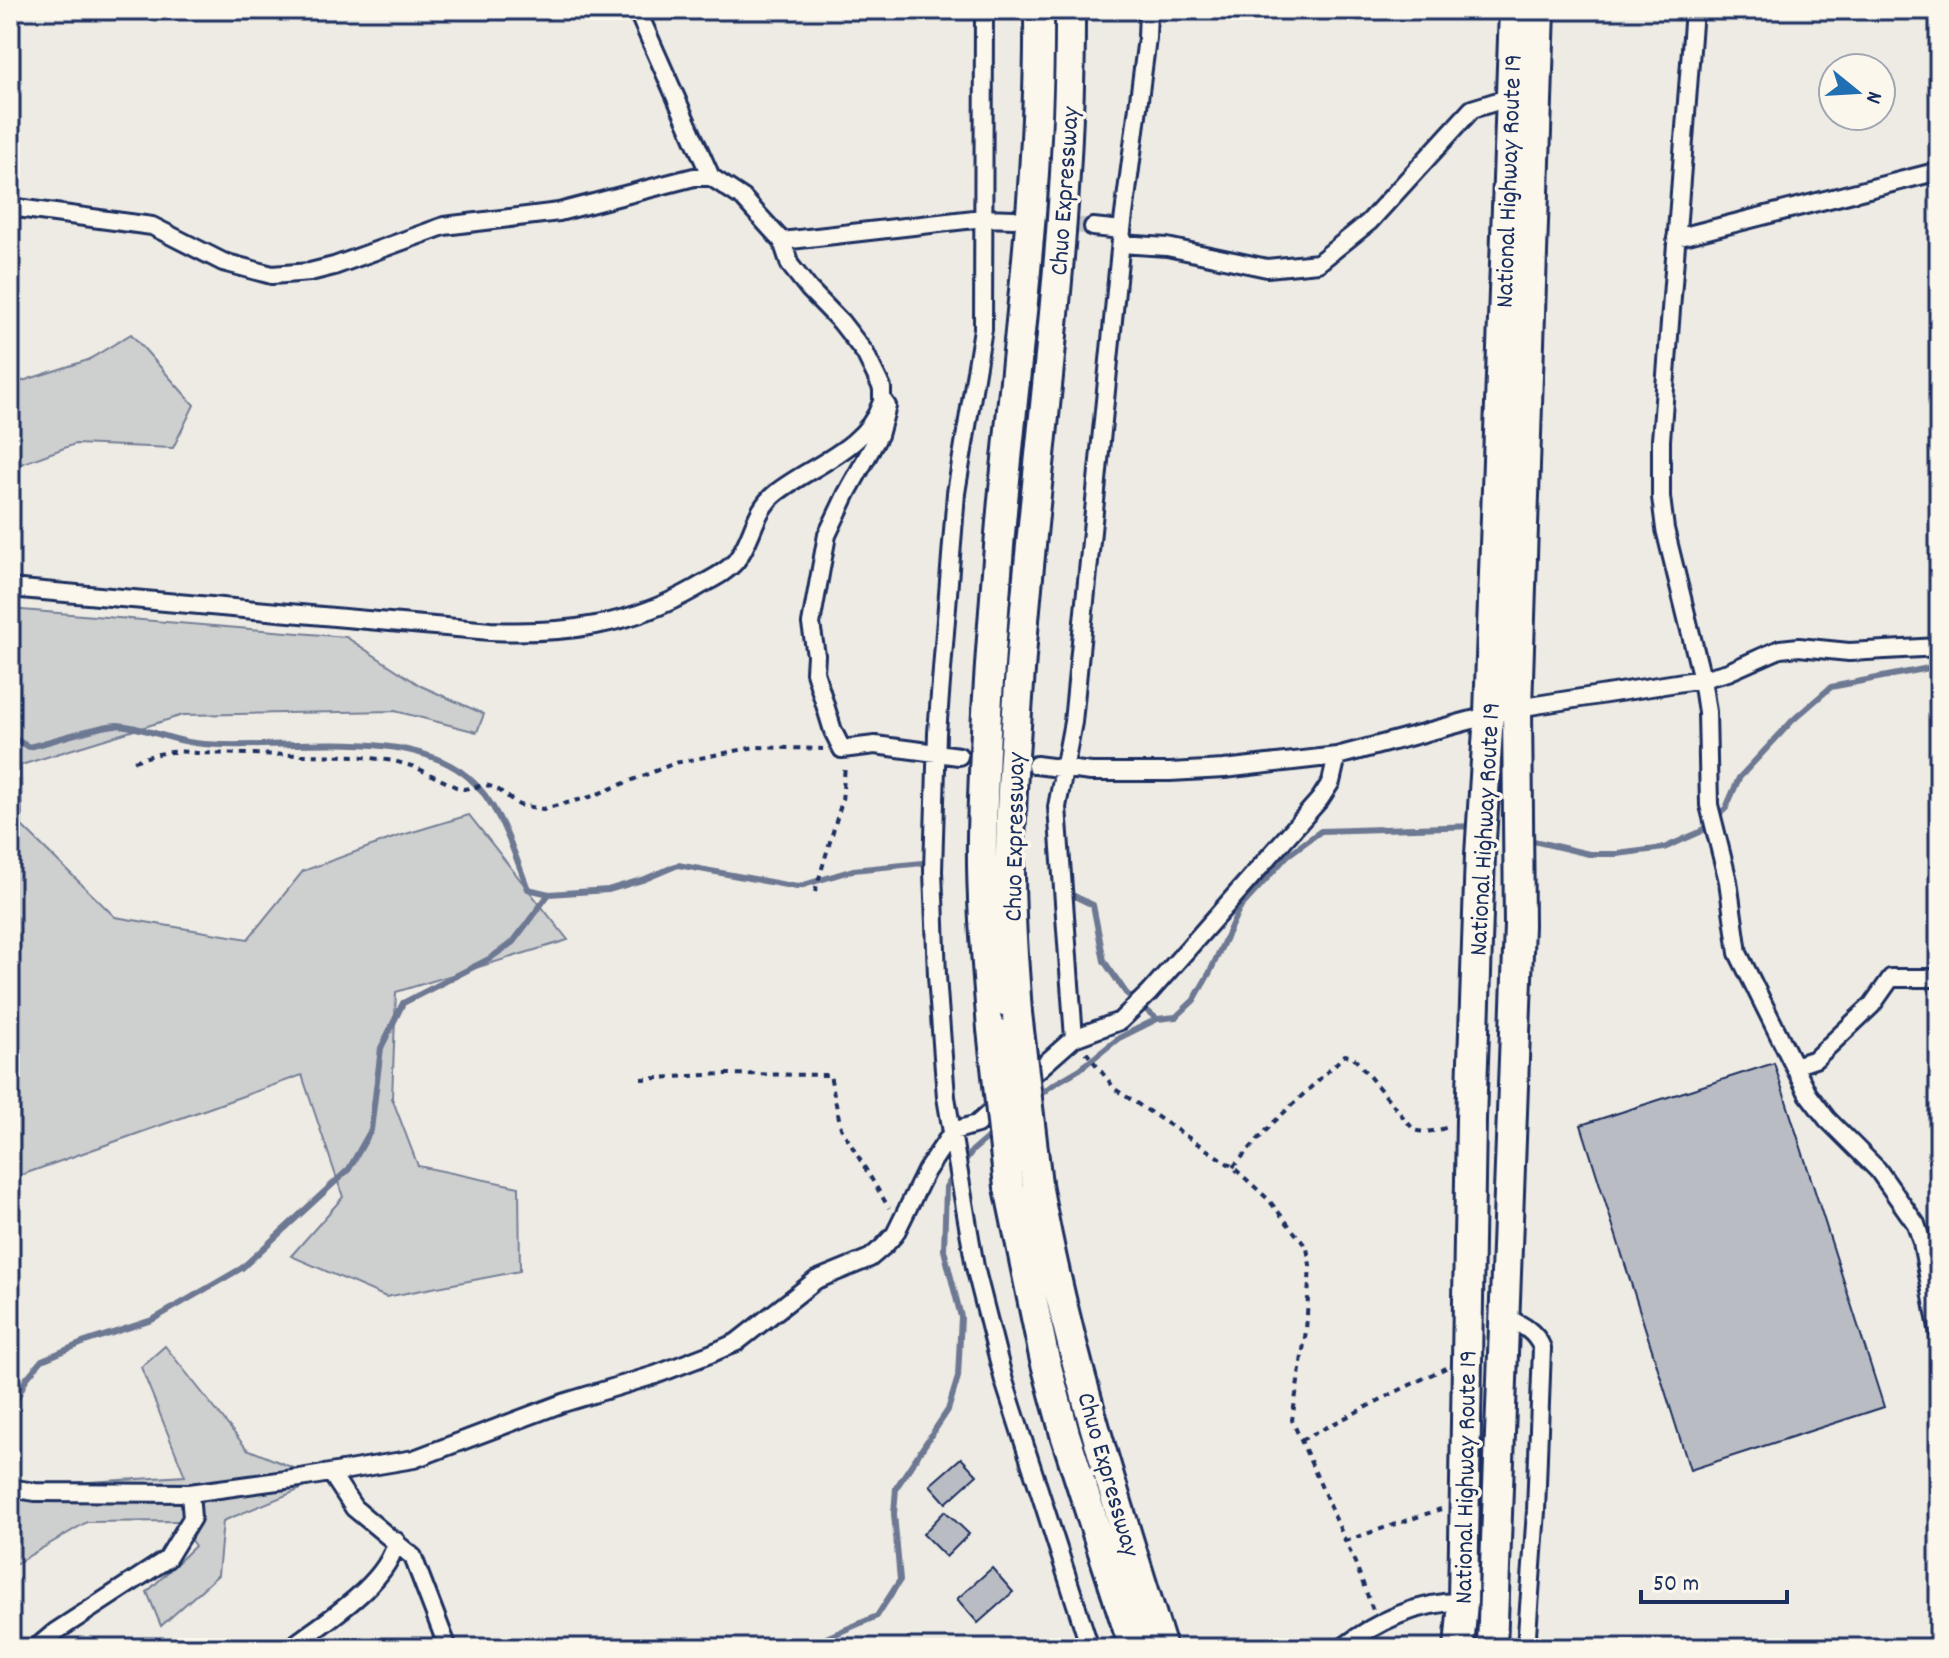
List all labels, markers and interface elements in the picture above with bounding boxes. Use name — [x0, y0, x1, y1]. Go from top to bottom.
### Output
north arrow — [1817, 52, 1897, 132]
street label: National Highway Route 19 — [1488, 53, 1533, 309]
text: N — [1856, 87, 1889, 107]
street label: Chuo Expressway — [1042, 105, 1091, 277]
street label: National Highway Route 19 — [1461, 701, 1512, 957]
street label: Chuo Expressway — [997, 752, 1036, 922]
street label: National Highway Route 19 — [1447, 1350, 1488, 1604]
street label: Chuo Expressway — [1066, 1388, 1148, 1562]
scale bar — [1641, 1554, 1787, 1604]
text: 50 m — [1653, 1568, 1699, 1602]

